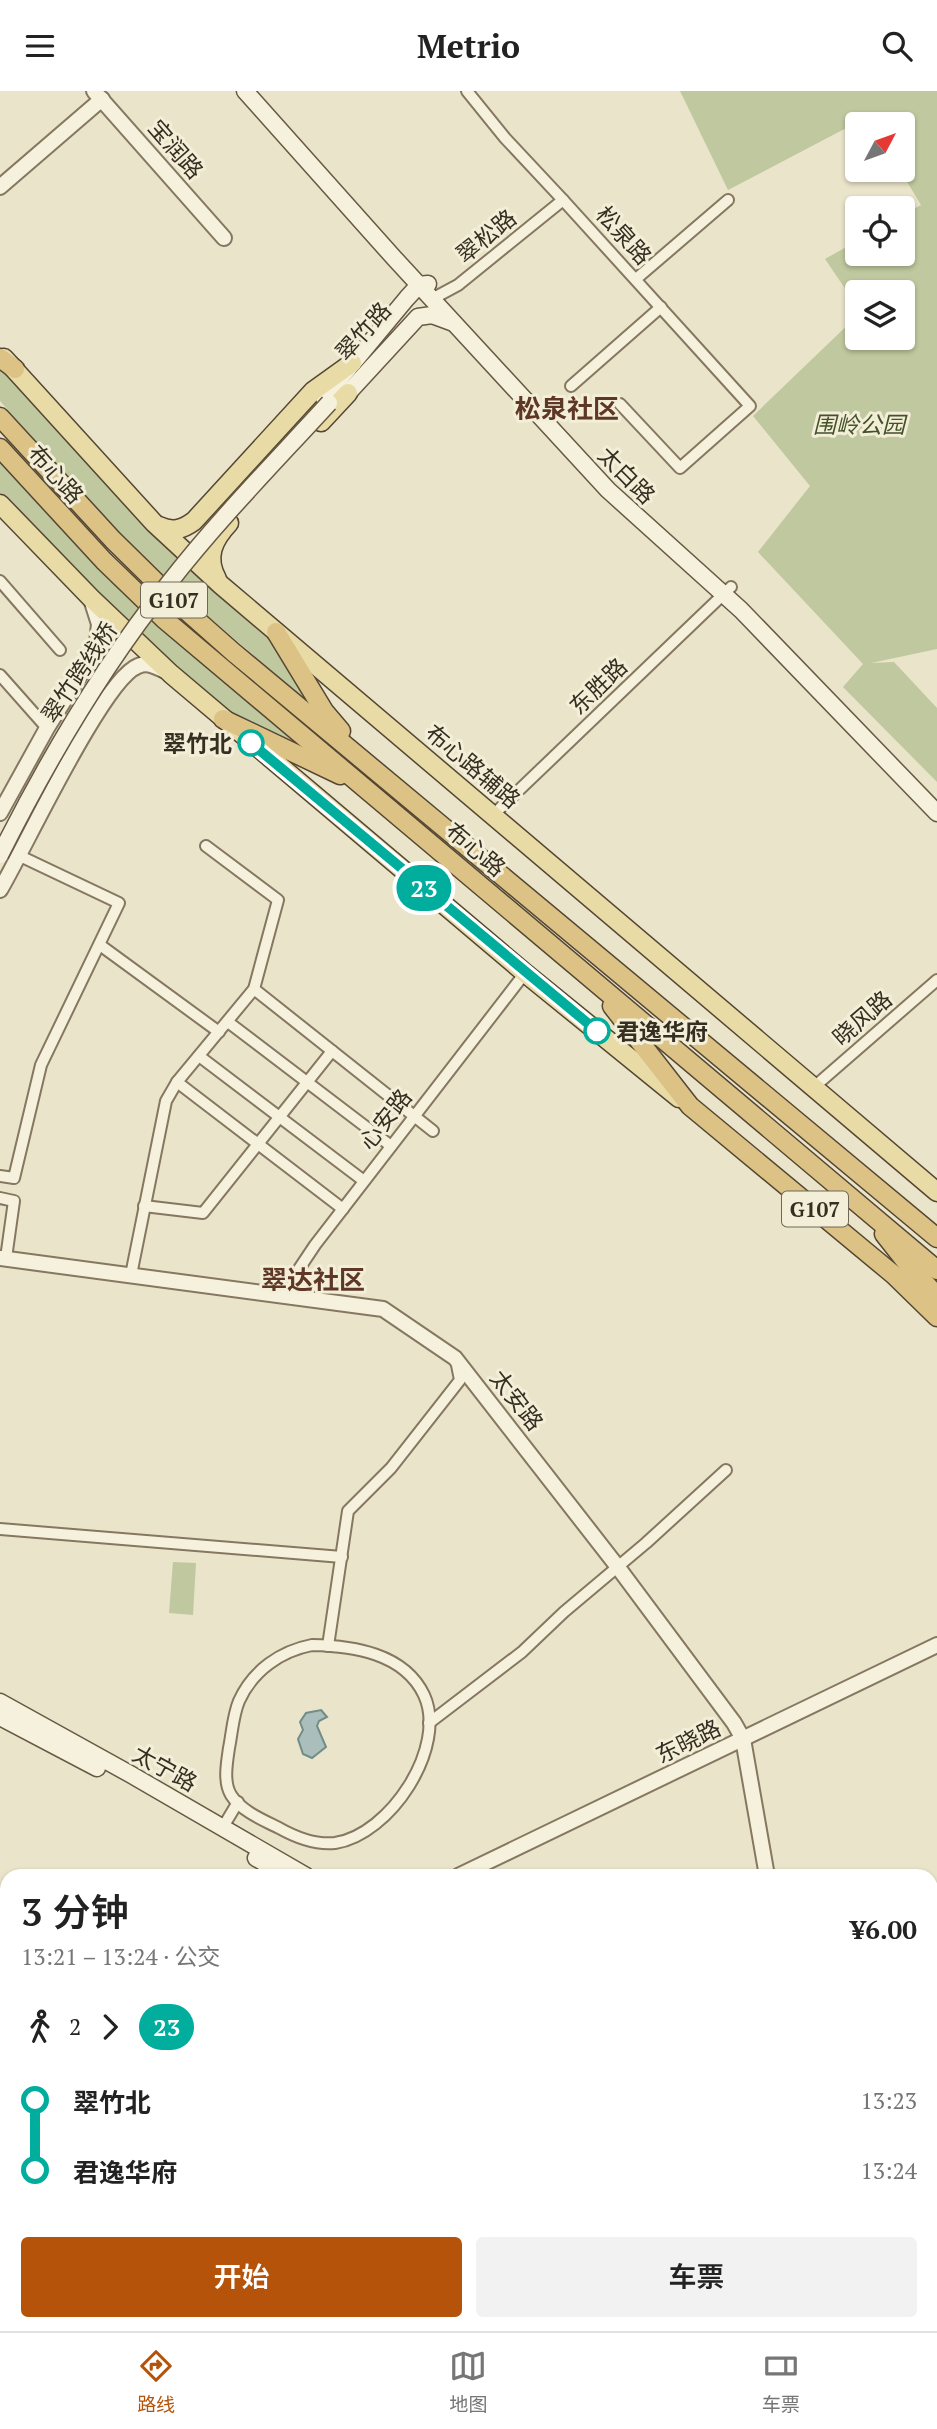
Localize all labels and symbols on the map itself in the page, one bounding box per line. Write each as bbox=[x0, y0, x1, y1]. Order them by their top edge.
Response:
north arrow bbox=[845, 112, 915, 182]
street label: 宝润路 bbox=[142, 113, 210, 185]
street label: 松泉路 bbox=[589, 199, 659, 271]
street label: 翠松路 bbox=[449, 202, 523, 270]
street label: 翠竹路 bbox=[328, 295, 398, 367]
district label: 松泉社区 bbox=[515, 391, 619, 425]
park label: 围岭公园 bbox=[813, 409, 908, 440]
street label: 布心路 bbox=[21, 438, 91, 510]
street label: 太白路 bbox=[592, 440, 662, 510]
road number: G107 bbox=[141, 582, 207, 617]
street label: 翠竹跨线桥 bbox=[34, 616, 124, 728]
street label: 东胜路 bbox=[562, 651, 634, 721]
street label: 布心路辅路 bbox=[419, 717, 527, 815]
place label: 翠竹北 bbox=[163, 728, 232, 759]
marker: 翠竹北 bbox=[238, 730, 264, 756]
street label: 布心路 bbox=[440, 815, 512, 883]
line badge: 23 bbox=[392, 865, 456, 911]
street label: 晓风路 bbox=[826, 984, 898, 1052]
place label: 君逸华府 bbox=[616, 1016, 708, 1047]
marker: 君逸华府 bbox=[584, 1018, 610, 1044]
street label: 心安路 bbox=[352, 1082, 418, 1156]
road number: G107 bbox=[782, 1191, 848, 1227]
district label: 翠达社区 bbox=[261, 1262, 365, 1296]
street label: 太安路 bbox=[484, 1363, 550, 1437]
street label: 东晓路 bbox=[650, 1712, 726, 1770]
street label: 太宁路 bbox=[127, 1738, 203, 1798]

